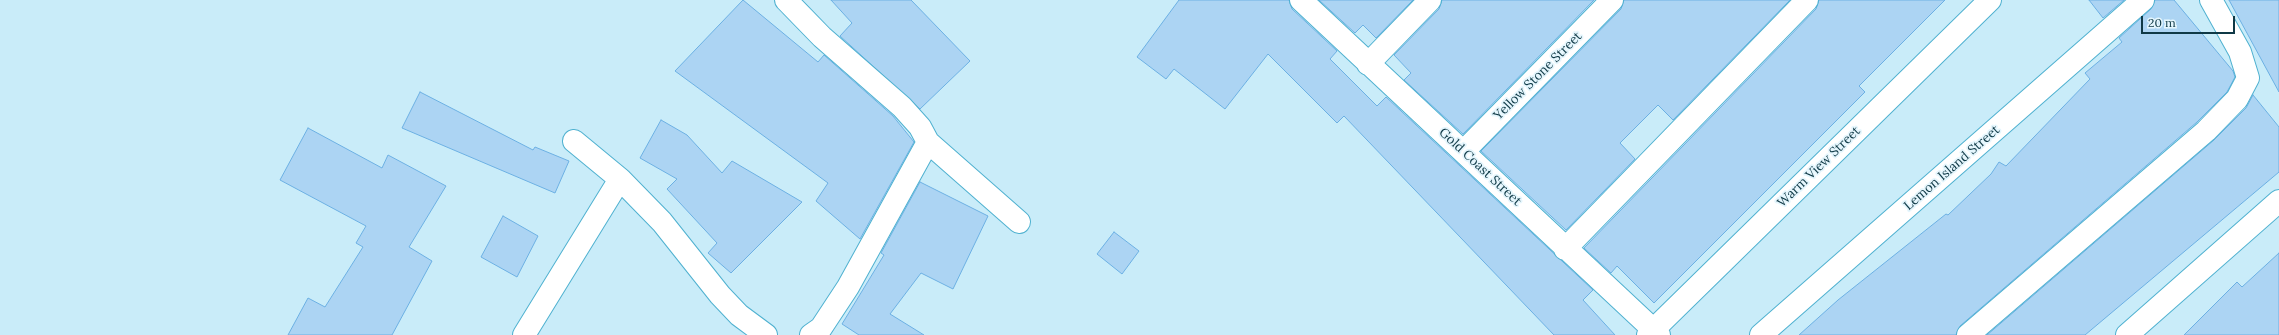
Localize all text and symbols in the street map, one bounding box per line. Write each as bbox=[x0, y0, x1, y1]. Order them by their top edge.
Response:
scale bar bbox=[2143, 8, 2237, 34]
text: 20 m bbox=[2148, 15, 2176, 30]
street label: Yellow Stone Street bbox=[1491, 29, 1585, 123]
street label: Lemon Island Street bbox=[1901, 122, 2003, 214]
street label: Warm View Street bbox=[1774, 123, 1864, 211]
street label: Gold Coast Street bbox=[1436, 125, 1524, 209]

